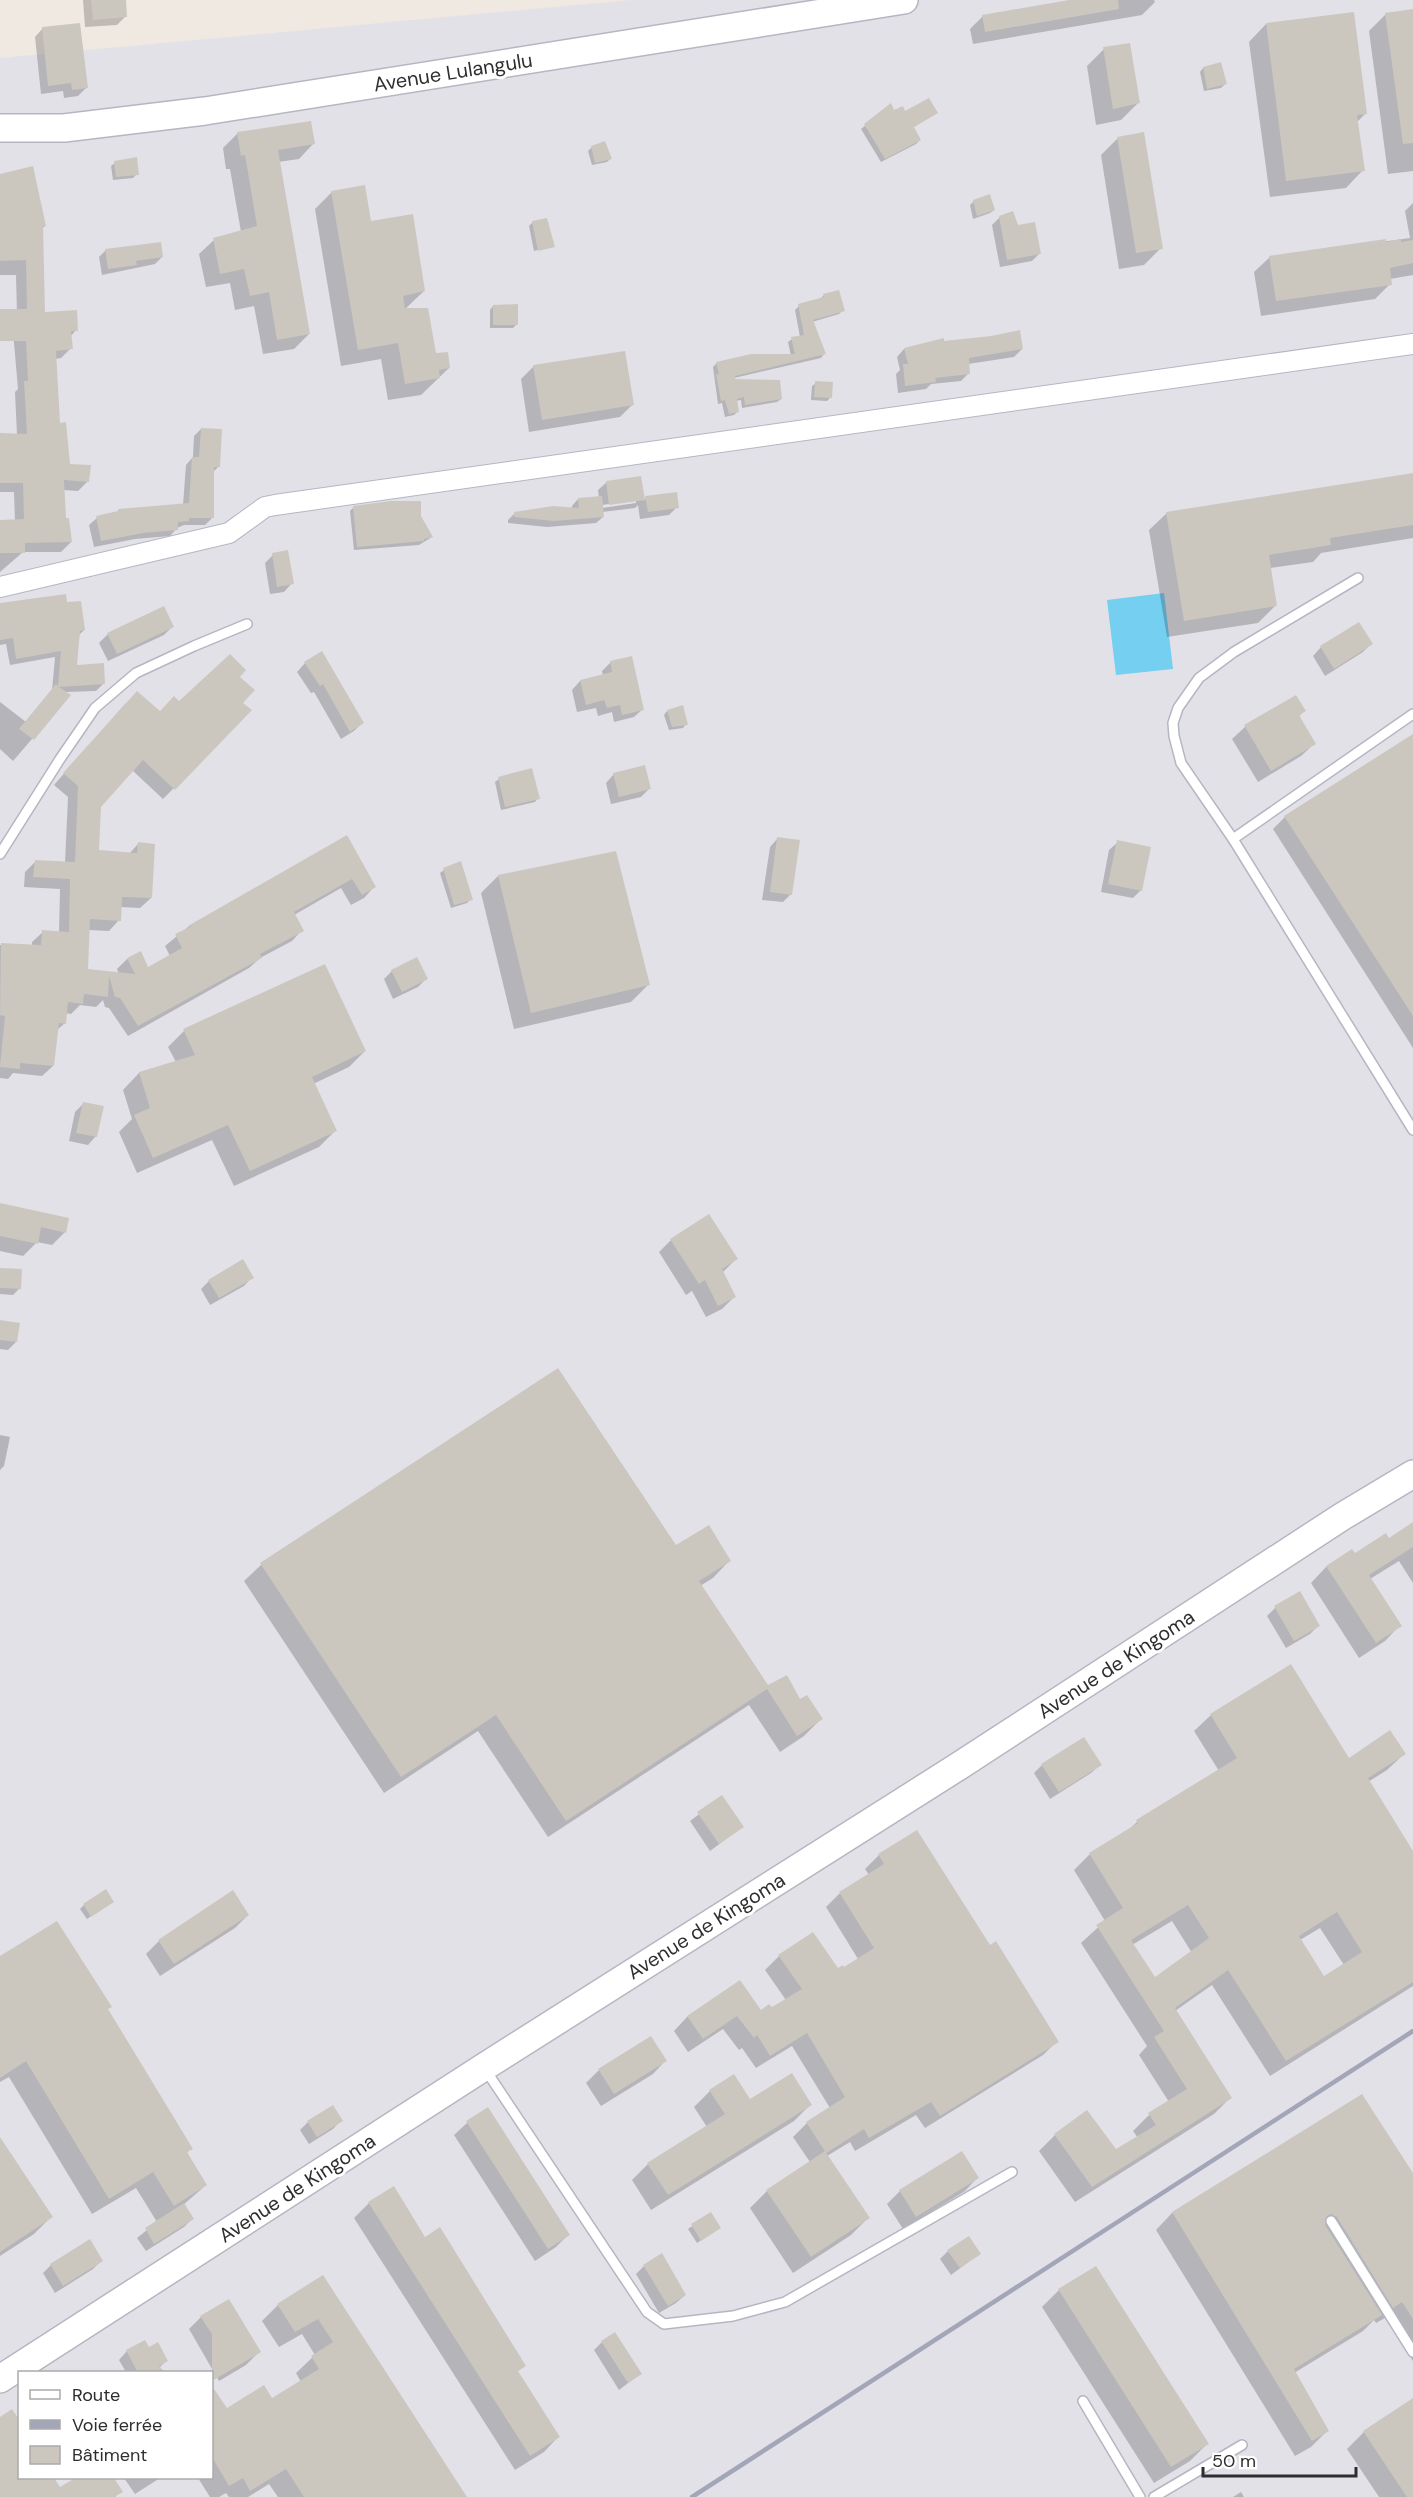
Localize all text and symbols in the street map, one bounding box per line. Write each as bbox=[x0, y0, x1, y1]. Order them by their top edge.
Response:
street label: Avenue Lulangulu bbox=[372, 47, 534, 97]
street label: Avenue de Kingoma bbox=[1033, 1604, 1199, 1724]
street label: Avenue de Kingoma bbox=[622, 1867, 790, 1985]
street label: Avenue de Kingoma bbox=[214, 2128, 380, 2248]
legend bbox=[18, 2371, 213, 2479]
text: Route bbox=[72, 2383, 120, 2407]
text: Voie ferrée bbox=[72, 2413, 162, 2437]
scale bar bbox=[1203, 2440, 1356, 2478]
text: Bâtiment bbox=[72, 2443, 147, 2467]
text: 50 m bbox=[1212, 2449, 1256, 2473]

